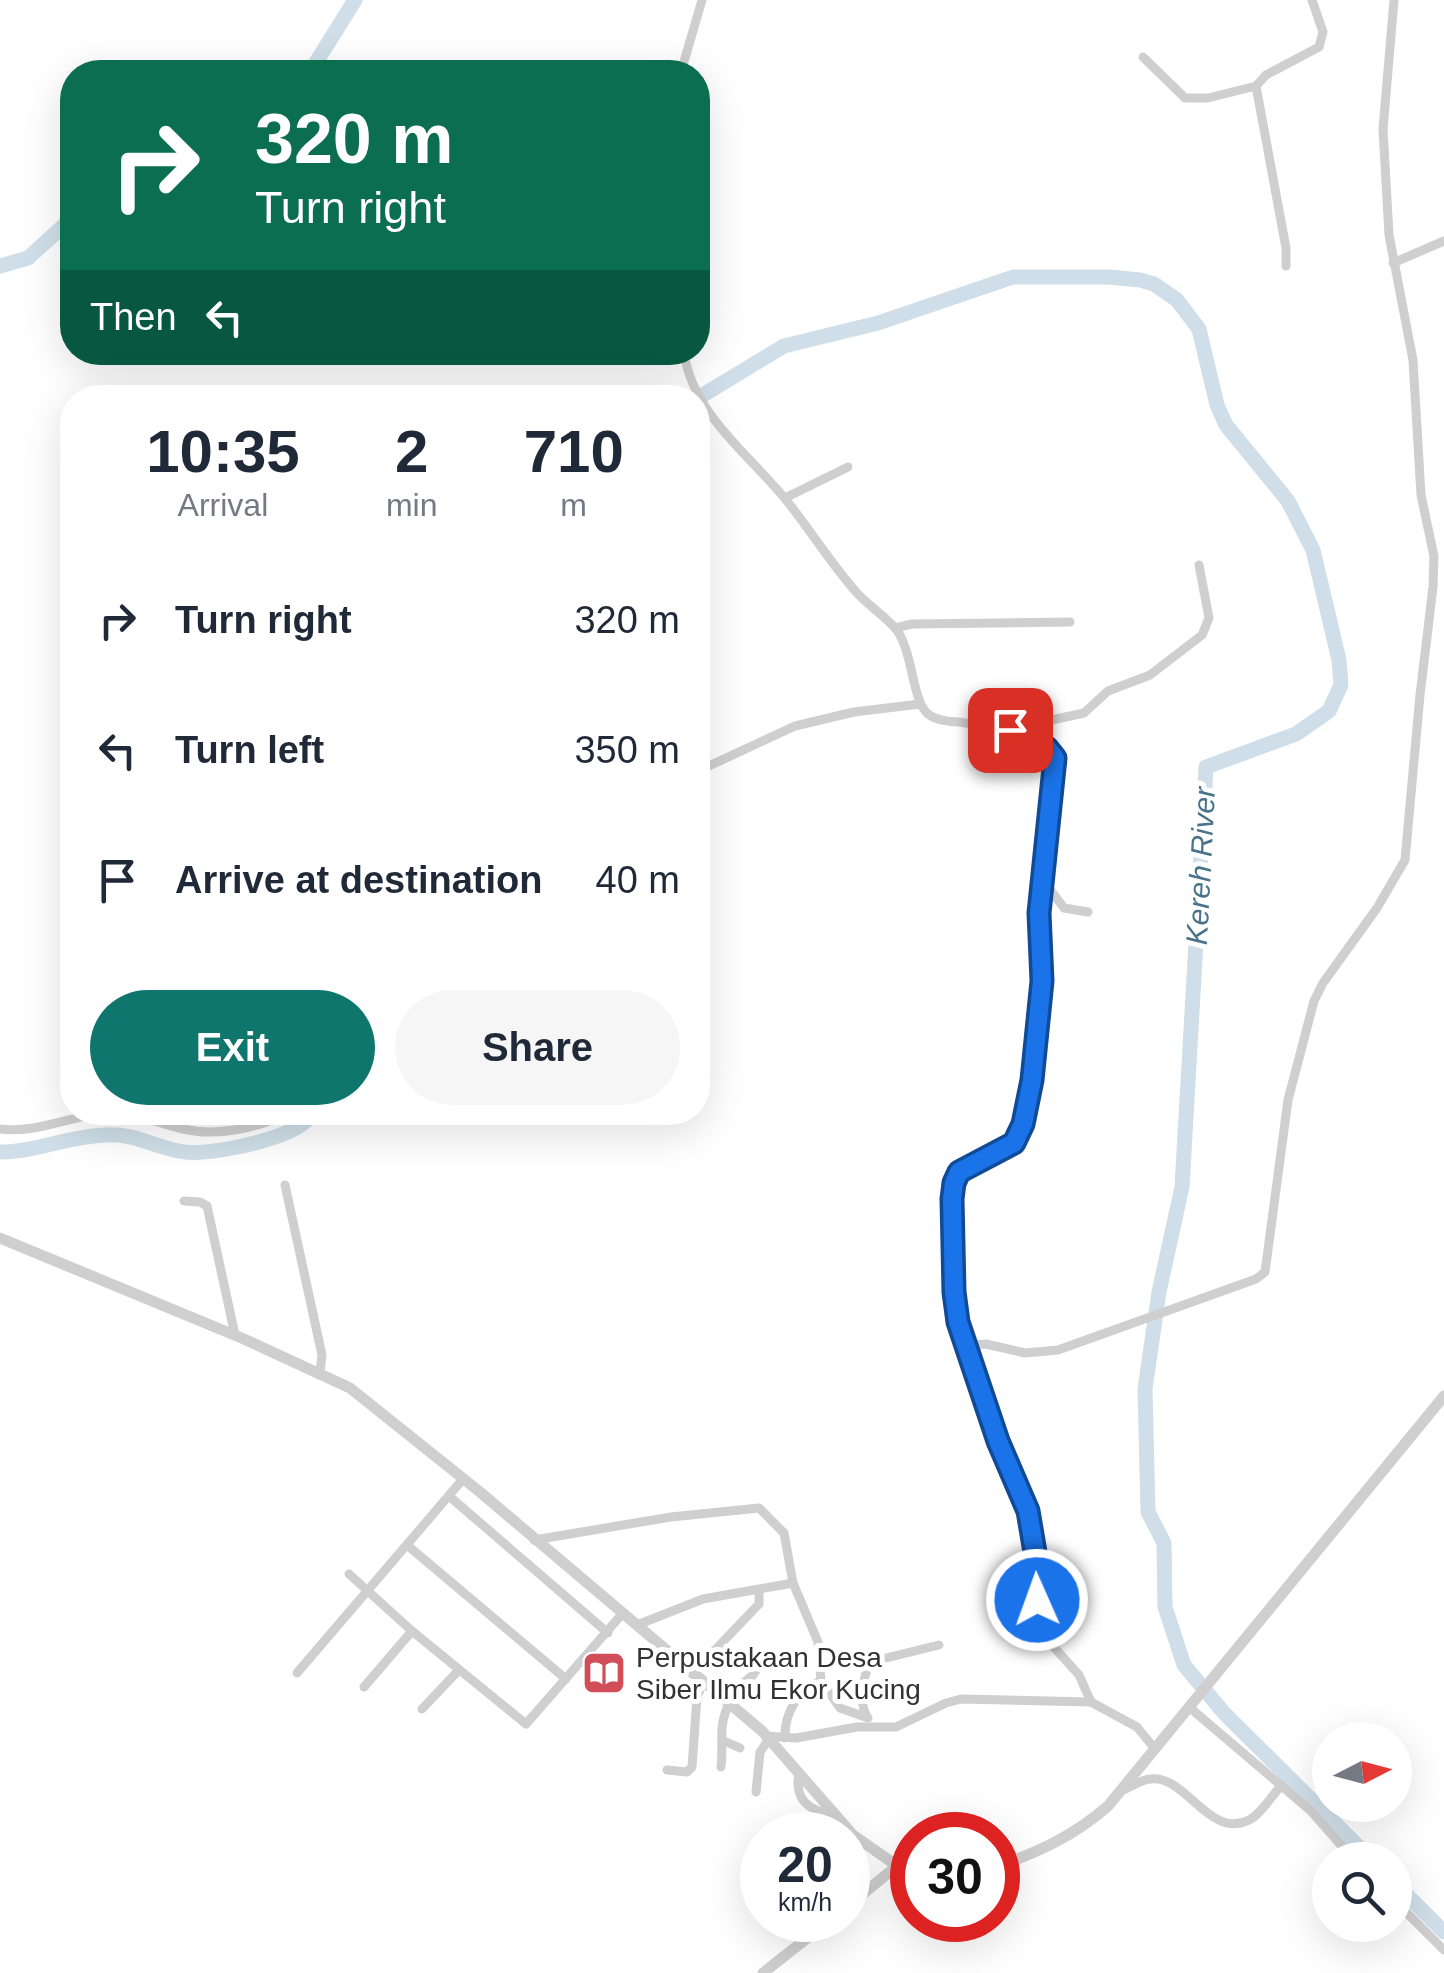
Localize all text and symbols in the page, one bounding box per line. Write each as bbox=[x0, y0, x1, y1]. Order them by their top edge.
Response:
icon: right bbox=[90, 100, 220, 230]
text: 320 m bbox=[255, 100, 453, 178]
text: Turn right bbox=[255, 182, 446, 233]
icon: left bbox=[197, 290, 252, 345]
text: Then bbox=[90, 296, 177, 338]
text: 10:35 bbox=[146, 418, 300, 485]
text: 2 bbox=[395, 418, 428, 485]
text: 710 bbox=[524, 418, 624, 485]
text: Arrival bbox=[178, 487, 268, 523]
text: min bbox=[386, 487, 437, 523]
text: m bbox=[560, 487, 587, 523]
icon: right bbox=[90, 593, 145, 648]
text: Turn right bbox=[175, 599, 352, 641]
text: 320 m bbox=[574, 599, 680, 641]
pin bbox=[968, 688, 1053, 773]
icon: arrive bbox=[983, 703, 1038, 758]
icon: left bbox=[90, 723, 145, 778]
text: Turn left bbox=[175, 729, 324, 771]
text: 350 m bbox=[574, 729, 680, 771]
water label: Kereh River bbox=[1180, 785, 1221, 946]
icon: arrive bbox=[90, 853, 145, 908]
text: Arrive at destination bbox=[175, 859, 542, 901]
text: 40 m bbox=[596, 859, 680, 901]
button: Exit bbox=[90, 990, 375, 1105]
button: Share bbox=[395, 990, 680, 1105]
position arrow bbox=[985, 1548, 1089, 1652]
place label: Perpustakaan Desa Siber Ilmu Ekor Kucing bbox=[636, 1642, 921, 1705]
library icon: Perpustakaan Desa Siber Ilmu Ekor Kucing bbox=[581, 1650, 627, 1696]
north arrow bbox=[1312, 1722, 1412, 1822]
map controls bbox=[1312, 1722, 1412, 1942]
speed limit sign: 30 bbox=[890, 1812, 1020, 1942]
text: 20 bbox=[777, 1837, 833, 1893]
button: search bbox=[1312, 1842, 1412, 1942]
text: km/h bbox=[778, 1888, 832, 1916]

